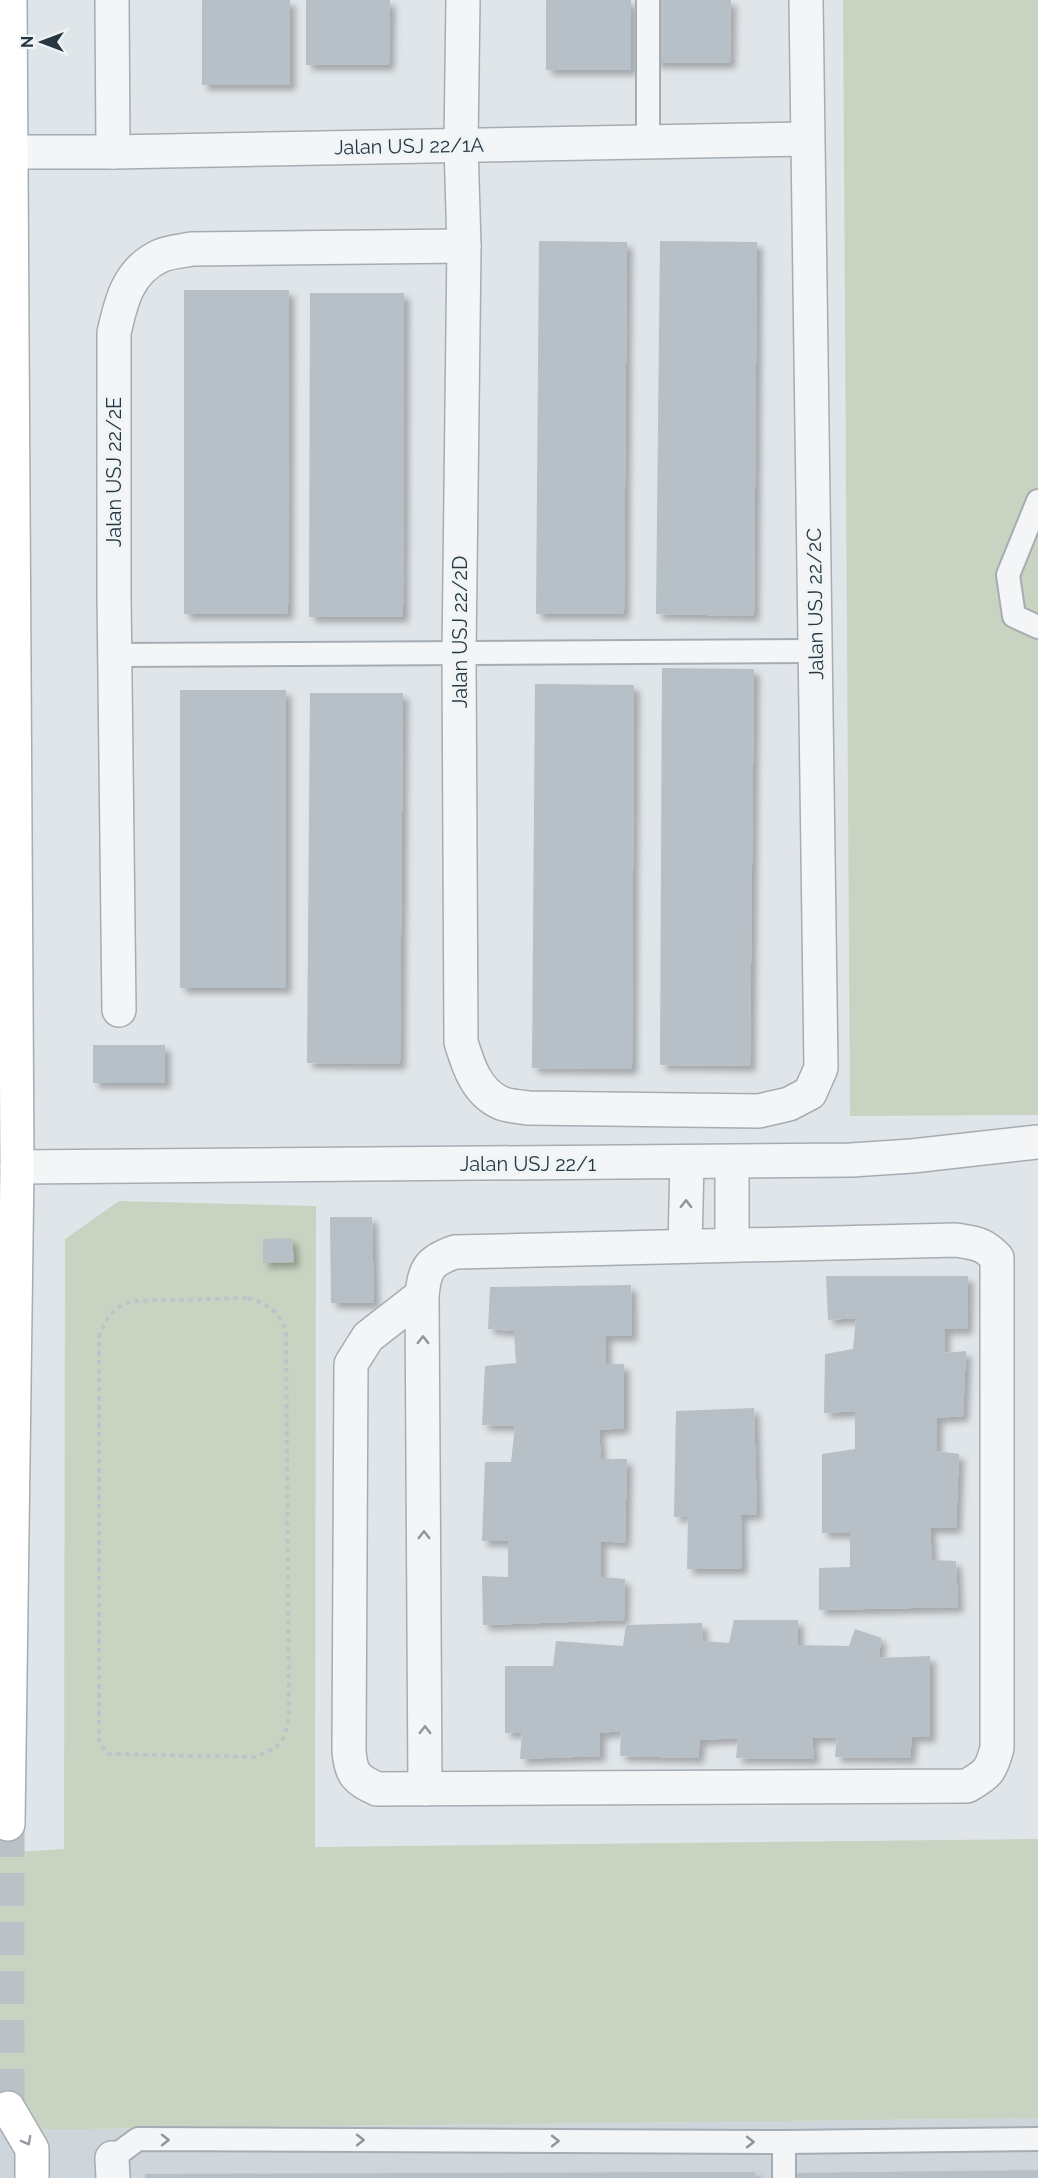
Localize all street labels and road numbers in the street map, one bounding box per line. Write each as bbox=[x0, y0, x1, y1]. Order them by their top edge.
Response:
street label: Jalan USJ 22/1A bbox=[334, 133, 485, 159]
street label: Jalan USJ 22/2E bbox=[102, 397, 126, 547]
street label: Jalan USJ 22/2C bbox=[802, 528, 828, 680]
street label: Jalan USJ 22/2D bbox=[448, 556, 472, 708]
street label: Jalan USJ 22/1 bbox=[460, 1152, 597, 1176]

